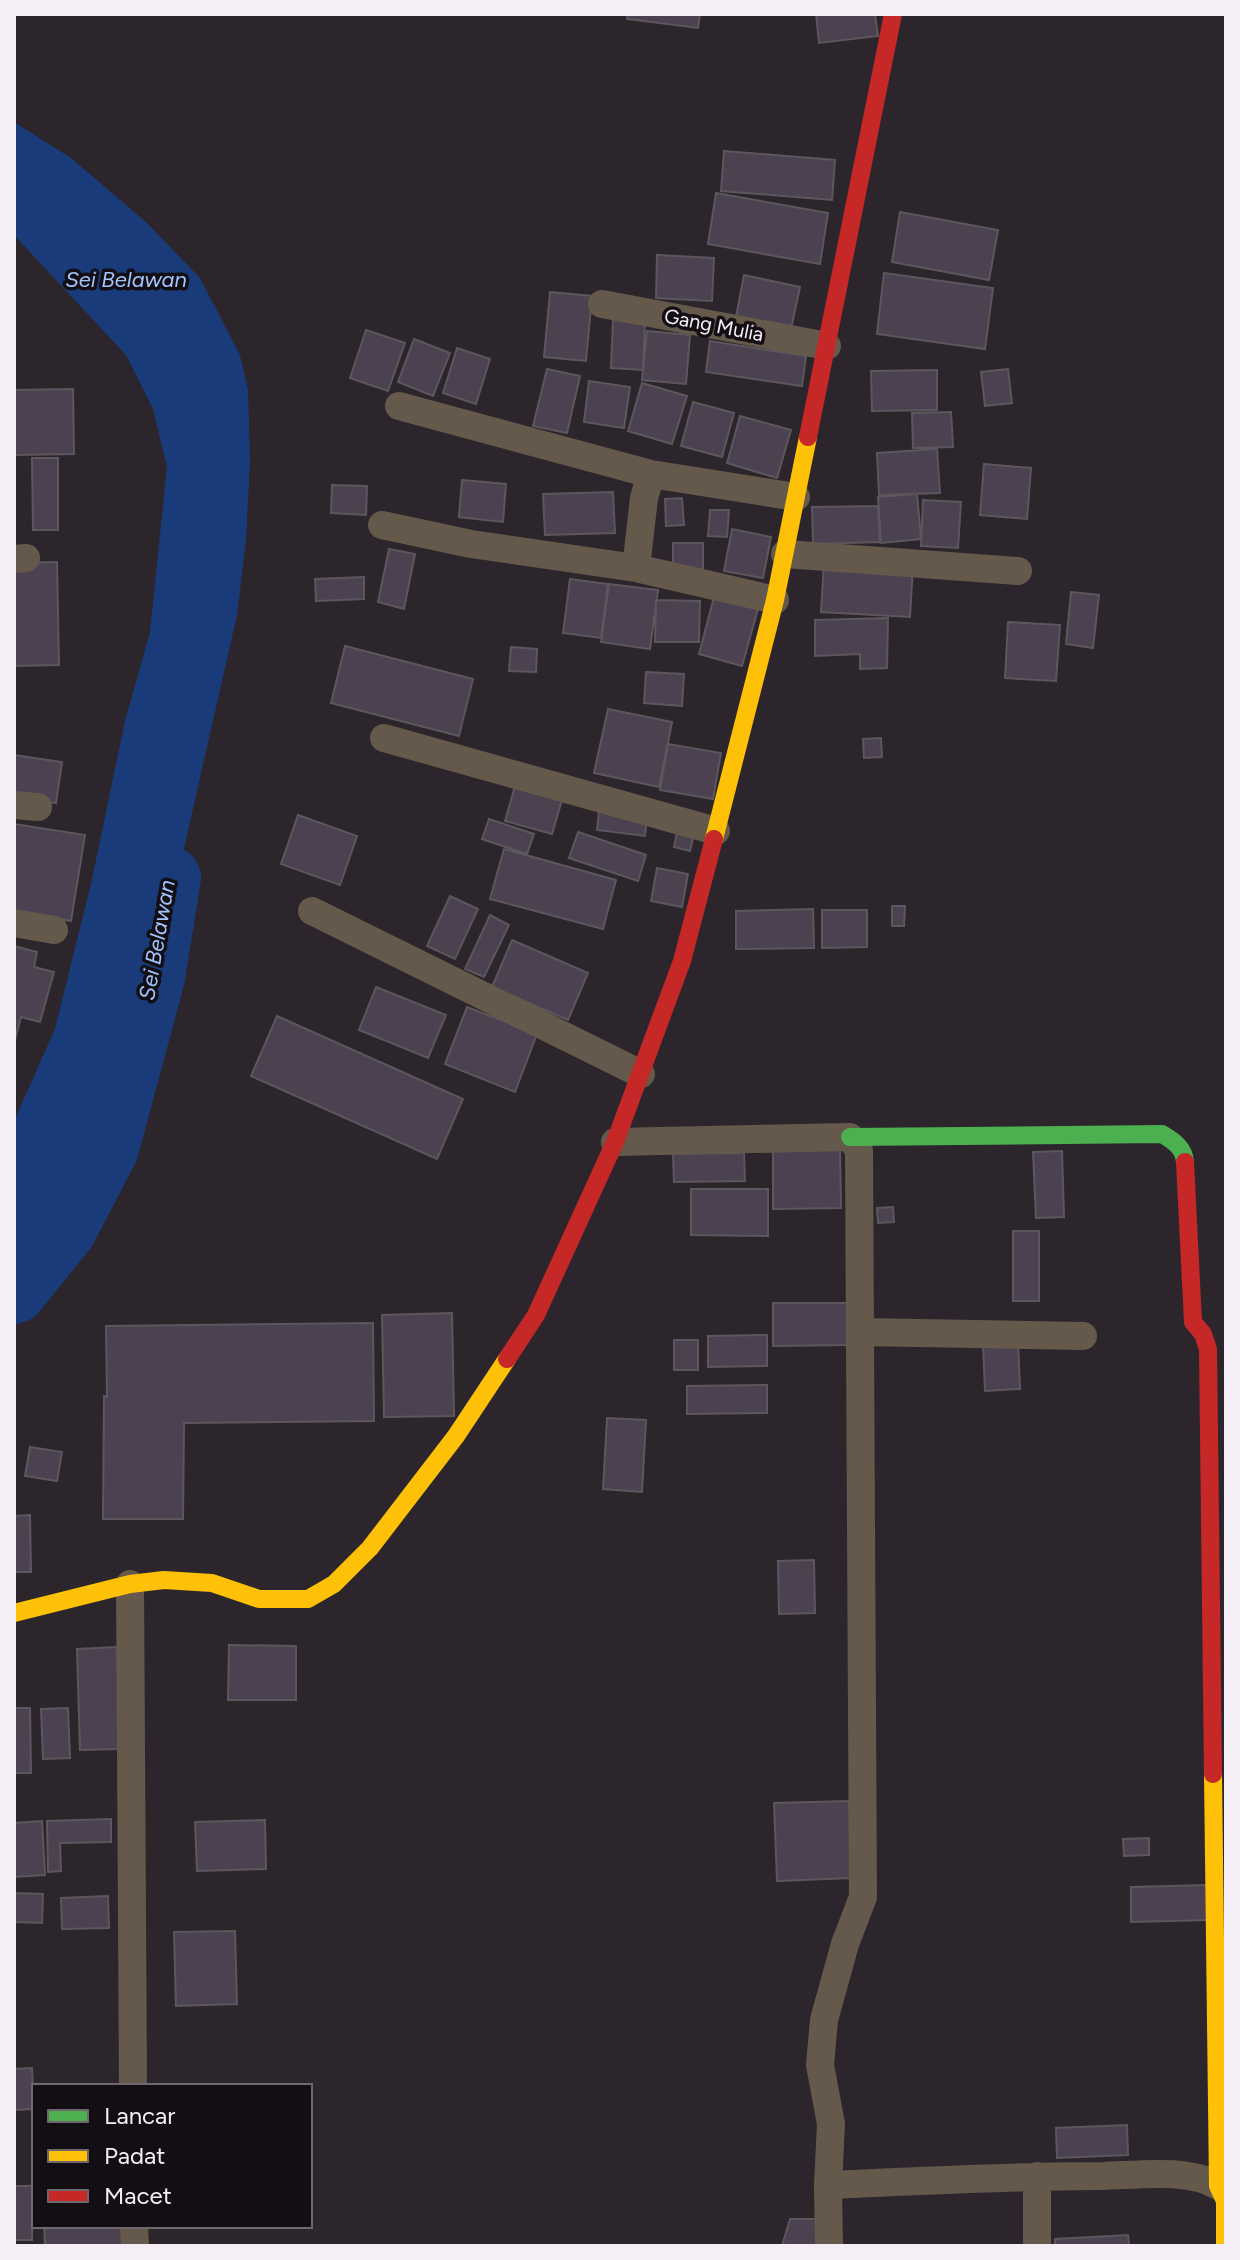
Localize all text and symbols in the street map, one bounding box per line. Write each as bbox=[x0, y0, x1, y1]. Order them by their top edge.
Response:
water label: Sei Belawan bbox=[65, 266, 187, 293]
street label: Gang Mulia bbox=[662, 304, 766, 346]
water label: Sei Belawan bbox=[133, 878, 181, 1002]
legend bbox=[32, 2084, 312, 2228]
text: Lancar bbox=[104, 2101, 175, 2130]
text: Padat bbox=[104, 2141, 165, 2170]
text: Macet bbox=[104, 2181, 172, 2210]

